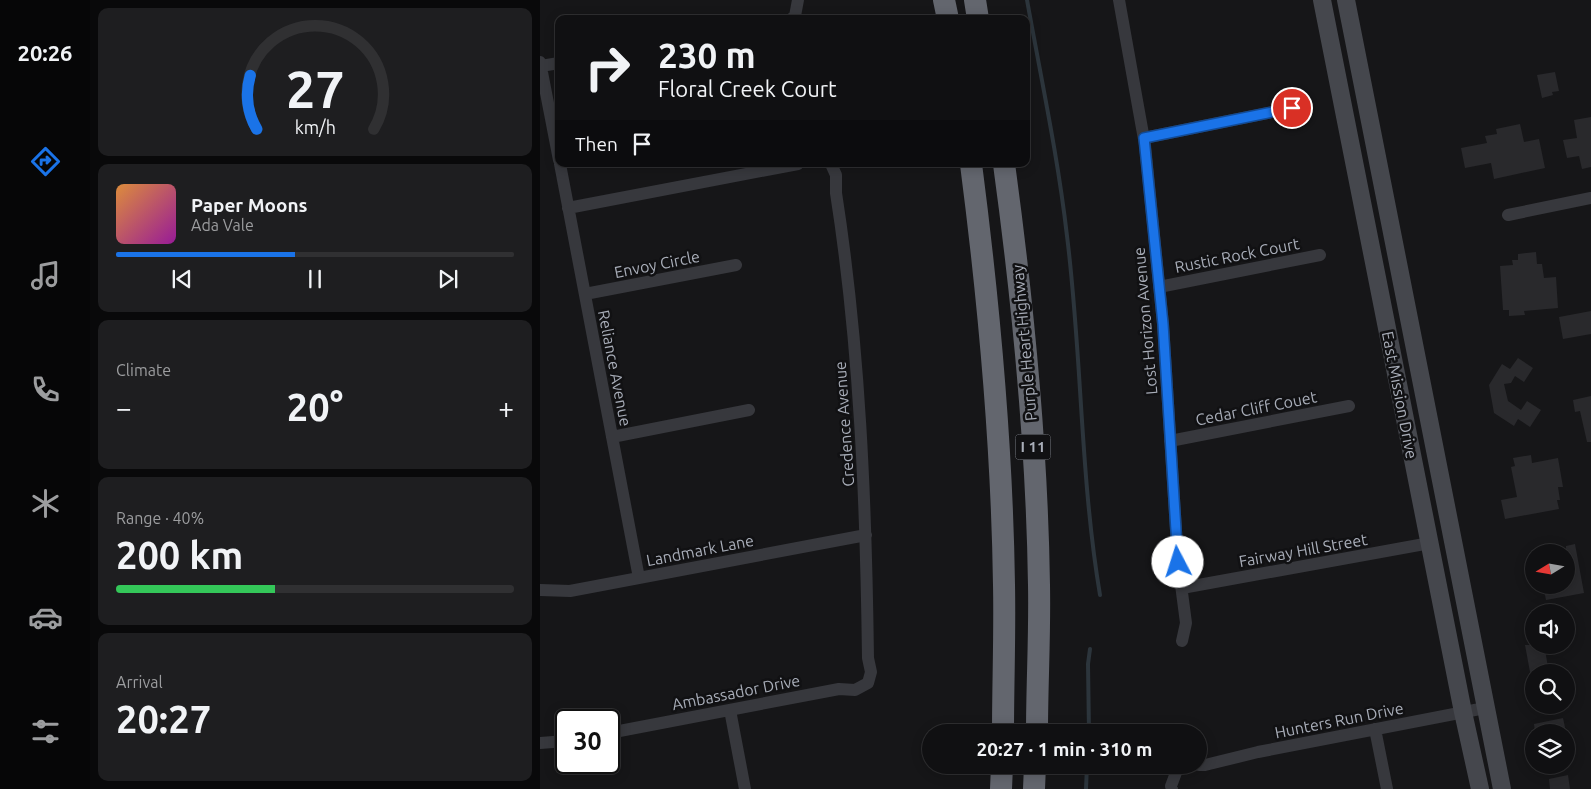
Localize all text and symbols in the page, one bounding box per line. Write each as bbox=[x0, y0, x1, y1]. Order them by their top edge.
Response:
icon: right bbox=[575, 35, 640, 100]
text: 230 m bbox=[658, 35, 756, 75]
text: 20:26 bbox=[17, 40, 73, 65]
text: 27 bbox=[286, 60, 344, 118]
text: Floral Creek Court bbox=[658, 76, 837, 101]
pin bbox=[1271, 87, 1313, 129]
icon: arrive bbox=[1278, 94, 1306, 122]
text: km/h bbox=[294, 117, 336, 137]
icon: arrive bbox=[628, 130, 656, 158]
text: Then bbox=[575, 133, 618, 155]
icon: directions bbox=[28, 144, 63, 179]
text: Paper Moons bbox=[191, 194, 308, 216]
text: Ada Vale bbox=[191, 216, 254, 234]
street label: Rustic Rock Court bbox=[1173, 234, 1301, 276]
street label: Lost Horizon Avenue bbox=[1130, 246, 1160, 396]
street label: Envoy Circle bbox=[613, 247, 701, 281]
icon: music bbox=[28, 258, 63, 293]
street label: Purple Heart Highway bbox=[1008, 264, 1040, 422]
icon: previous bbox=[168, 265, 196, 293]
icon: pause bbox=[301, 265, 329, 293]
icon: next bbox=[434, 265, 462, 293]
street label: Reliance Avenue bbox=[595, 308, 635, 428]
street label: East Mission Drive bbox=[1379, 330, 1421, 460]
text: Climate bbox=[116, 361, 171, 379]
street label: Credence Avenue bbox=[831, 361, 857, 487]
icon: phone bbox=[28, 372, 63, 407]
text: 20° bbox=[287, 386, 343, 428]
street label: Cedar Cliff Couet bbox=[1194, 387, 1319, 429]
text: − bbox=[116, 392, 132, 423]
text: + bbox=[498, 392, 514, 423]
road number: I 11 bbox=[1016, 434, 1050, 460]
icon: climate bbox=[28, 486, 63, 521]
text: Range · 40% bbox=[116, 509, 204, 527]
street label: Fairway Hill Street bbox=[1237, 530, 1369, 570]
street label: Landmark Lane bbox=[645, 531, 755, 569]
text: 200 km bbox=[116, 534, 243, 576]
position arrow bbox=[1151, 535, 1203, 587]
north arrow bbox=[1525, 544, 1575, 594]
map controls bbox=[1525, 544, 1575, 774]
icon: car bbox=[28, 600, 63, 635]
button: sound bbox=[1525, 604, 1575, 654]
button: search bbox=[1525, 664, 1575, 714]
street label: Ambassador Drive bbox=[670, 671, 802, 713]
text: Arrival bbox=[116, 673, 163, 691]
text: 20:27 bbox=[116, 698, 211, 740]
street label: Hunters Run Drive bbox=[1273, 699, 1405, 741]
speed limit sign: 30 bbox=[555, 709, 620, 774]
icon: filters bbox=[28, 714, 63, 749]
button: layers bbox=[1525, 724, 1575, 774]
text: 20:27 · 1 min · 310 m bbox=[977, 738, 1152, 760]

